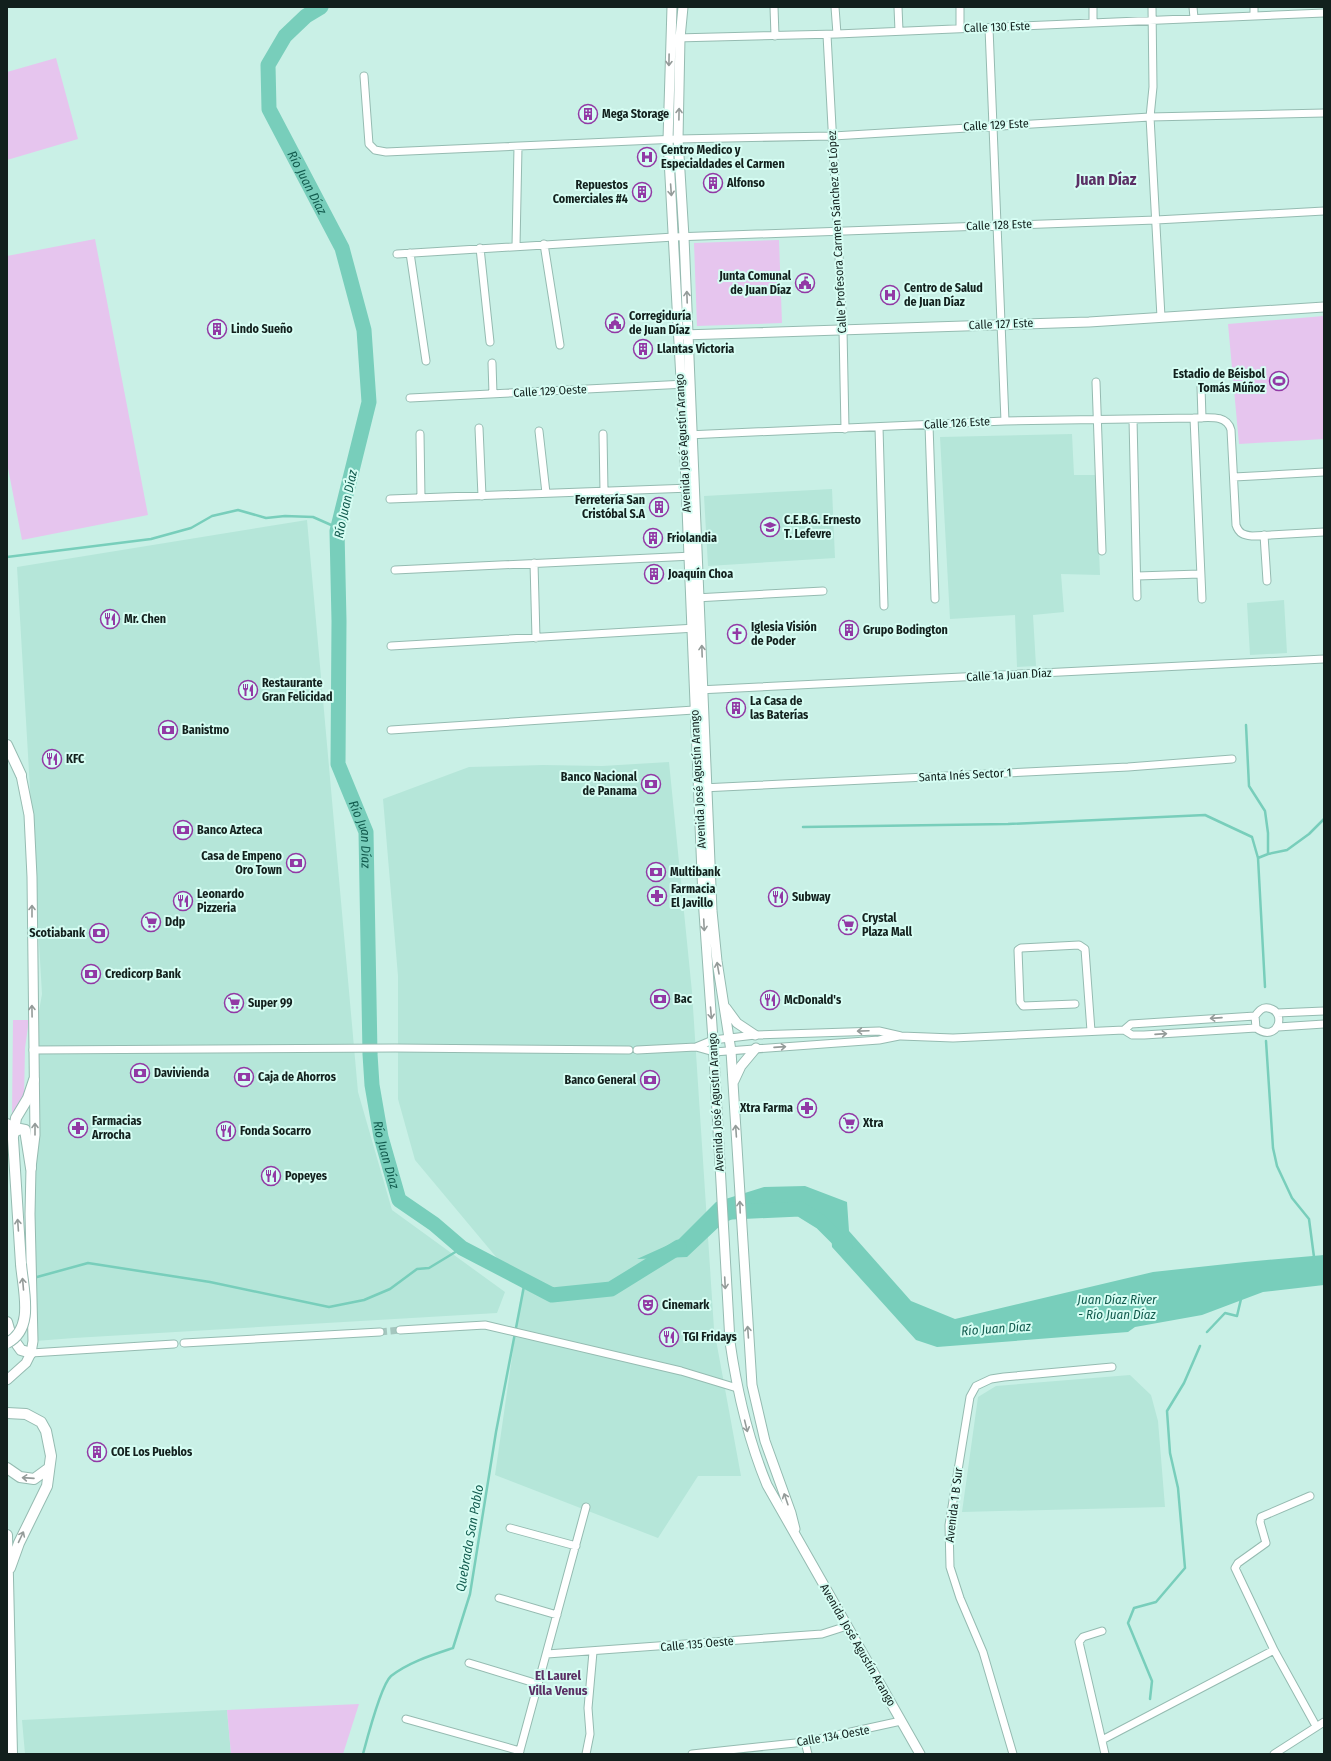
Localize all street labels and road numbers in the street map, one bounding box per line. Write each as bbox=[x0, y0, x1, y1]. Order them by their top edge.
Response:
street label: Calle 130 Este bbox=[964, 19, 1030, 35]
street label: Calle 129 Este bbox=[963, 116, 1029, 134]
street label: Calle Profesora Carmen Sánchez de López bbox=[825, 130, 849, 334]
street label: Calle 128 Este bbox=[966, 217, 1032, 233]
street label: Calle 127 Este bbox=[968, 316, 1034, 332]
street label: Avenida José Agustín Arango bbox=[672, 373, 694, 513]
street label: Calle 129 Oeste bbox=[513, 382, 587, 400]
street label: Calle 126 Este bbox=[924, 414, 990, 432]
street label: Calle 1a Juan Díaz bbox=[966, 666, 1052, 684]
street label: Avenida José Agustín Arango bbox=[687, 709, 709, 849]
street label: Santa Inés Sector 1 bbox=[918, 766, 1012, 784]
street label: Avenida José Agustín Arango bbox=[705, 1032, 727, 1172]
street label: Avenida 1 B Sur bbox=[942, 1466, 966, 1543]
street label: Avenida José Agustín Arango bbox=[817, 1581, 899, 1709]
street label: Calle 135 Oeste bbox=[660, 1634, 734, 1654]
street label: Calle 134 Oeste bbox=[796, 1723, 871, 1749]

